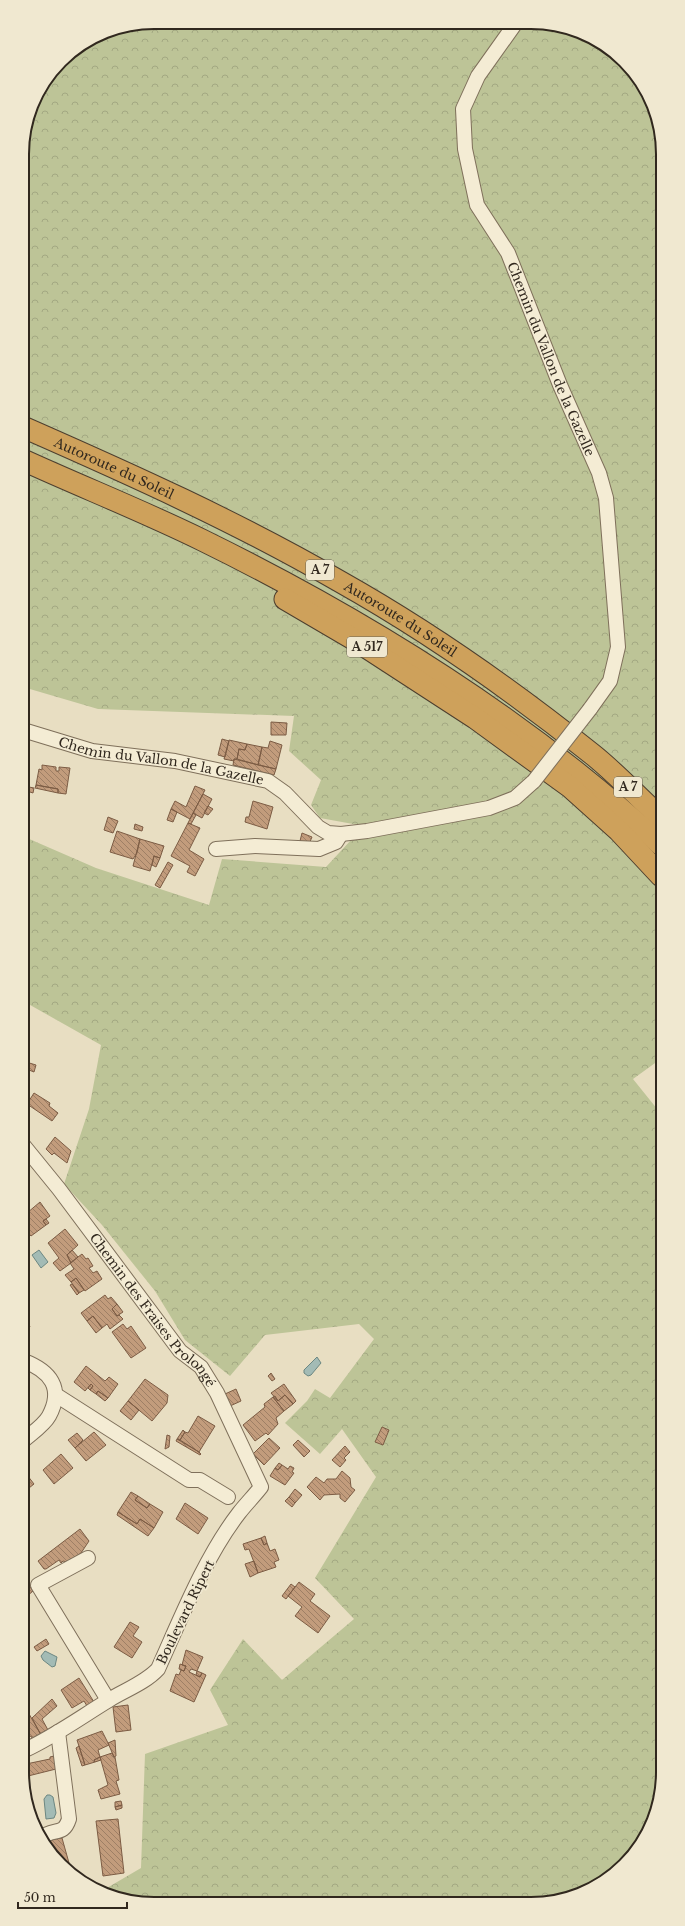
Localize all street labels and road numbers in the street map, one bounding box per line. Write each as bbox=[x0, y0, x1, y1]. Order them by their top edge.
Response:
street label: Chemin du Vallon de la Gazelle bbox=[503, 260, 598, 459]
street label: Autoroute du Soleil bbox=[50, 433, 177, 503]
road number: A 7 bbox=[306, 560, 334, 580]
street label: Autoroute du Soleil bbox=[340, 577, 460, 661]
road number: A 517 bbox=[347, 637, 387, 657]
street label: Chemin du Vallon de la Gazelle bbox=[56, 733, 265, 789]
road number: A 7 bbox=[614, 777, 642, 797]
street label: Chemin des Fraises Prolongé bbox=[86, 1230, 219, 1390]
street label: Boulevard Ripert bbox=[153, 1557, 218, 1667]

